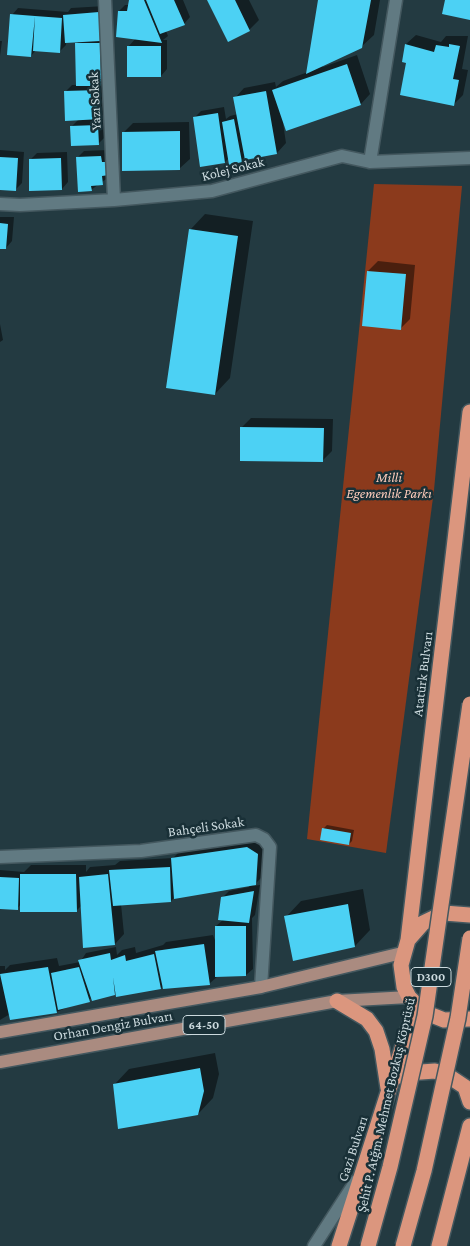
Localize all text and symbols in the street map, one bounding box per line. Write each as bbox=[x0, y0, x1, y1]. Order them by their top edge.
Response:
street label: Yazı Sokak bbox=[85, 71, 105, 131]
street label: Kolej Sokak bbox=[200, 153, 266, 185]
park label: Milli Egemenlik Parkı bbox=[346, 470, 432, 502]
street label: Atatürk Bulvarı bbox=[409, 631, 437, 717]
street label: Bahçeli Sokak bbox=[167, 813, 245, 841]
road number: D300 bbox=[411, 968, 451, 986]
street label: Şehit P. Atğm. Mehmet Bozkuş Köprüsü bbox=[353, 996, 419, 1214]
street label: Orhan Dengiz Bulvarı bbox=[52, 1007, 174, 1045]
road number: 64-50 bbox=[183, 1016, 225, 1034]
street label: Gazi Bulvarı bbox=[335, 1114, 371, 1184]

